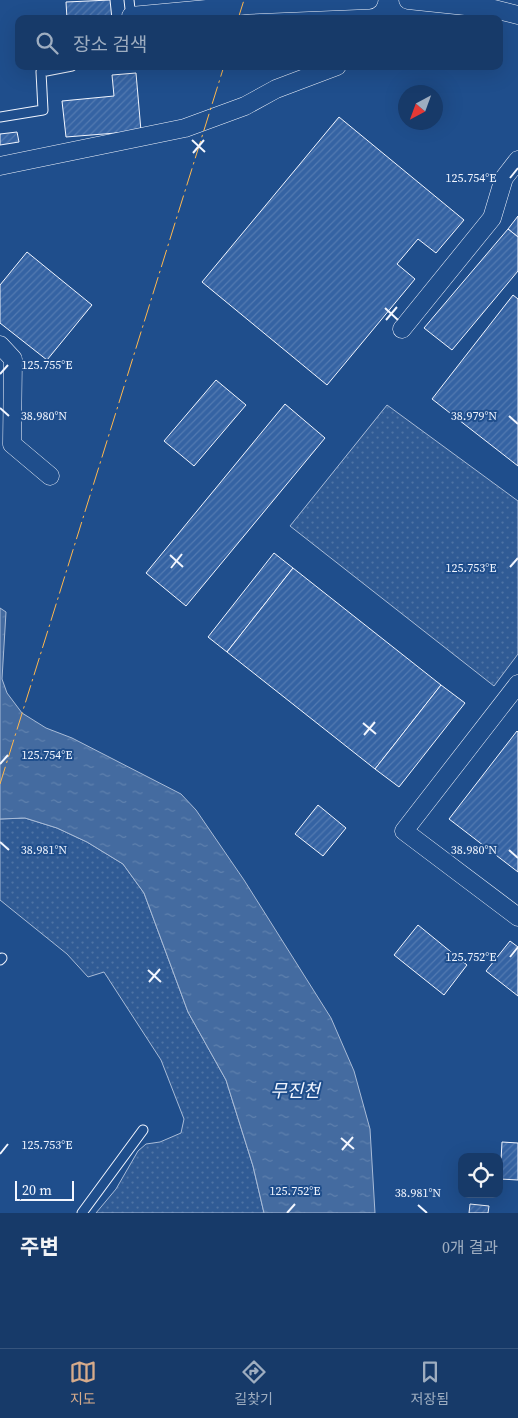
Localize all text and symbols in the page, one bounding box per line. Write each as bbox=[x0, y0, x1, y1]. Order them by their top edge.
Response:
search box bbox=[15, 15, 503, 70]
icon: search bbox=[33, 29, 61, 57]
text: 장소 검색 bbox=[73, 31, 147, 57]
north arrow bbox=[398, 85, 443, 130]
text: 125.754°E bbox=[446, 170, 496, 186]
text: 125.755°E bbox=[22, 357, 72, 373]
text: 38.980°N bbox=[21, 408, 67, 424]
text: 38.979°N bbox=[451, 408, 497, 424]
text: 125.753°E bbox=[446, 560, 496, 576]
text: 125.754°E bbox=[22, 747, 72, 763]
text: 38.981°N bbox=[21, 842, 67, 858]
text: 38.980°N bbox=[451, 842, 497, 858]
text: 125.752°E bbox=[446, 949, 496, 965]
water label: 무진천 bbox=[270, 1078, 322, 1103]
text: 125.753°E bbox=[22, 1137, 72, 1153]
map controls bbox=[458, 1153, 503, 1198]
button: locate bbox=[458, 1153, 503, 1198]
scale bar bbox=[15, 1178, 74, 1201]
text: 20 m bbox=[22, 1180, 52, 1200]
text: 125.752°E bbox=[270, 1183, 320, 1199]
text: 38.981°N bbox=[395, 1185, 441, 1201]
text: 주변 bbox=[20, 1232, 59, 1261]
text: 0개 결과 bbox=[442, 1236, 498, 1258]
tab: 지도 bbox=[69, 1358, 97, 1409]
tab: 길찾기 bbox=[234, 1358, 273, 1409]
tab: 저장됨 bbox=[411, 1358, 449, 1409]

